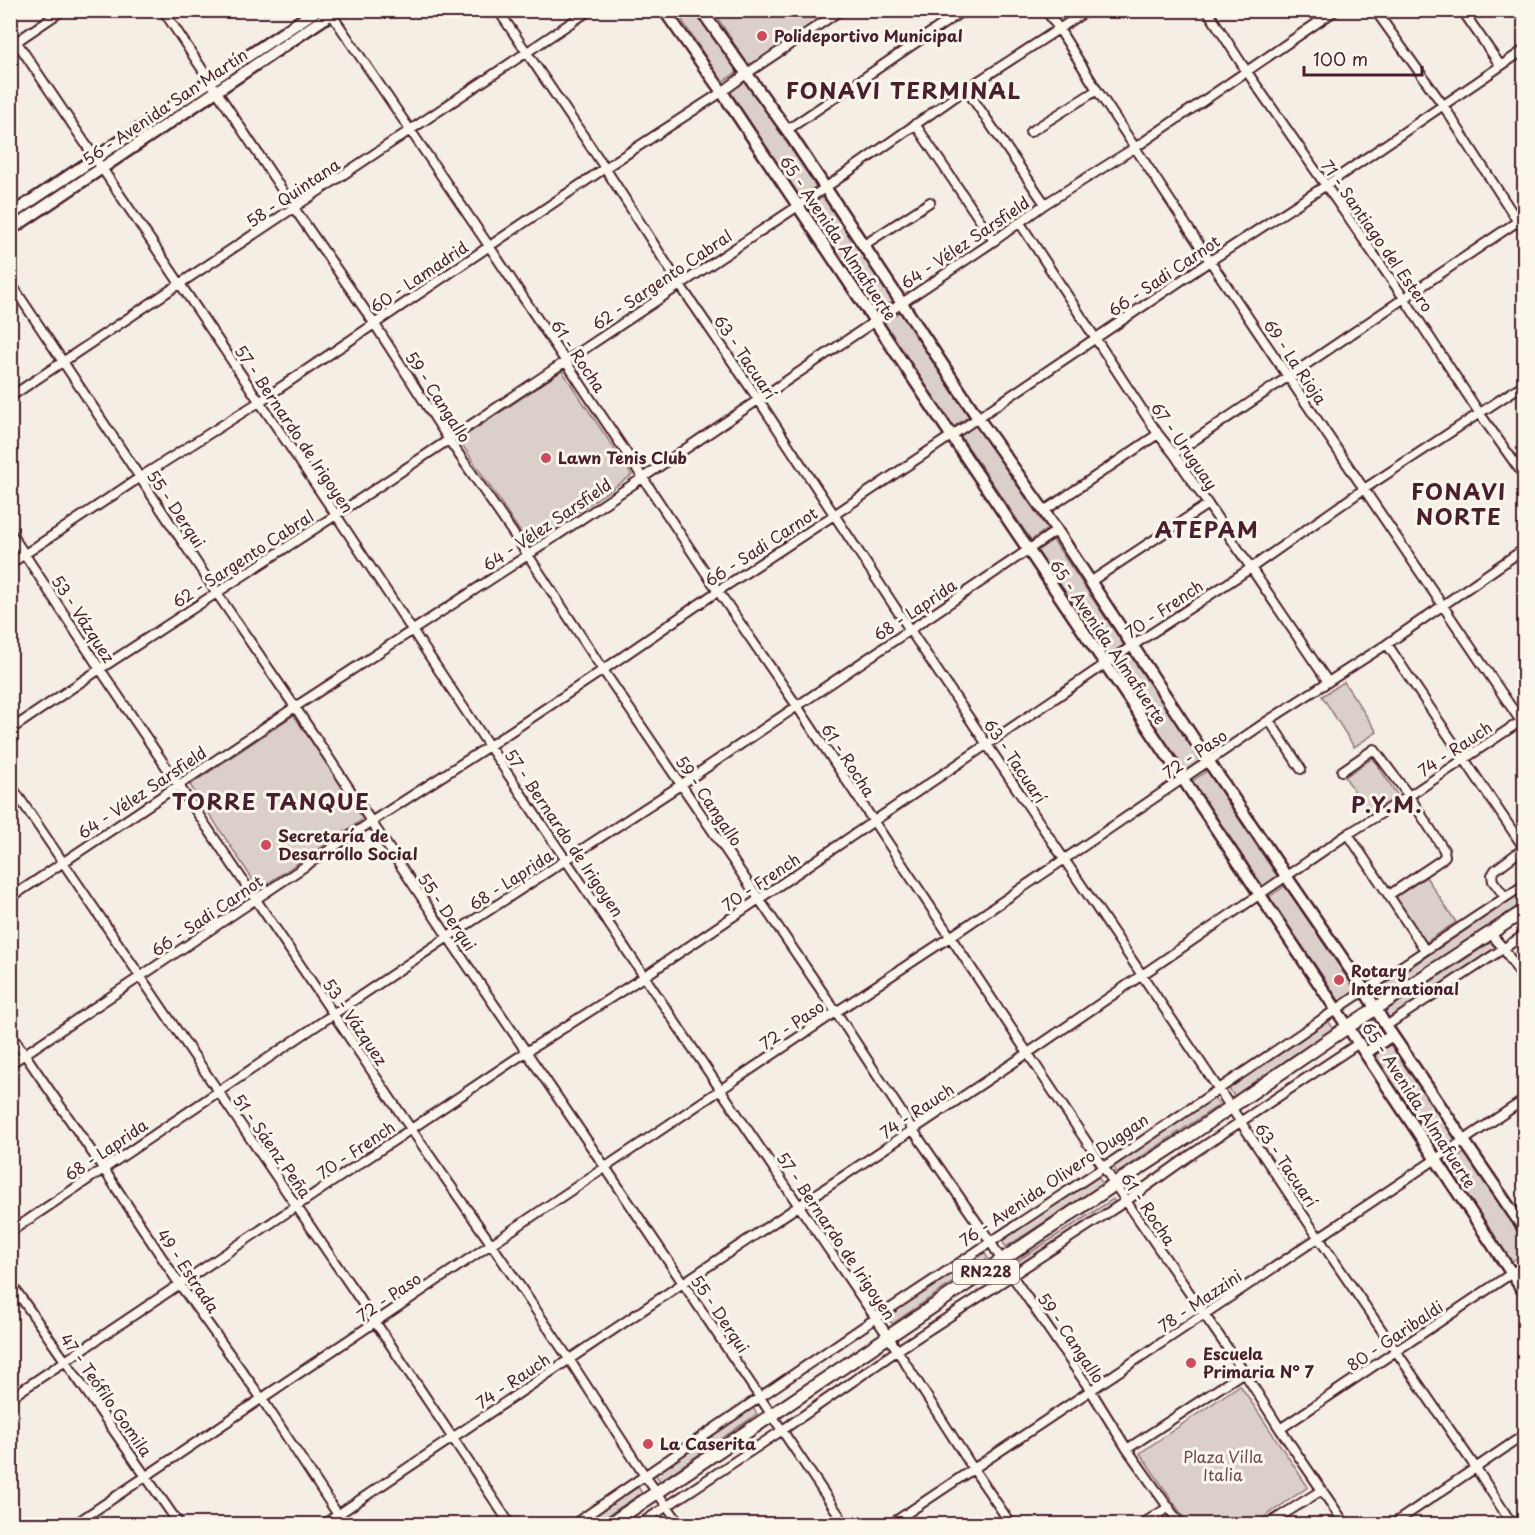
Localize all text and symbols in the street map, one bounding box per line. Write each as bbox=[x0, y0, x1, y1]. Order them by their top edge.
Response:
place label: Polideportivo Municipal bbox=[774, 23, 963, 47]
marker: Polideportivo Municipal bbox=[755, 29, 769, 43]
scale bar bbox=[1304, 39, 1422, 77]
street label: 56 - Avenida San Martín bbox=[77, 42, 252, 170]
text: 100 m bbox=[1313, 45, 1368, 72]
district label: FONAVI TERMINAL bbox=[786, 73, 1022, 106]
street label: 65 - Avenida Almafuerte bbox=[775, 150, 903, 325]
street label: 58 - Quintana bbox=[241, 152, 344, 232]
street label: 71 - Santiago del Estero bbox=[1316, 154, 1440, 317]
street label: 64 - Vélez Sarsfield bbox=[895, 190, 1034, 294]
street label: 62 - Sargento Cabral bbox=[587, 223, 736, 335]
street label: 66 - Sadi Carnot bbox=[1103, 228, 1225, 322]
street label: 60 - Lamadrid bbox=[365, 234, 472, 318]
street label: 63 - Tacuarí bbox=[709, 309, 783, 404]
street label: 61 - Rocha bbox=[546, 314, 612, 397]
street label: 69 - La Rioja bbox=[1258, 314, 1333, 409]
street label: 57 - Bernardo de Irigoyen bbox=[229, 340, 360, 517]
street label: 59 - Cangallo bbox=[400, 346, 477, 447]
street label: 67 - Uruguay bbox=[1146, 397, 1224, 494]
place label: Lawn Tenis Club bbox=[558, 445, 687, 469]
marker: Lawn Tenis Club bbox=[539, 451, 553, 465]
street label: 55 - Derqui bbox=[142, 465, 212, 552]
street label: 64 - Vélez Sarsfield bbox=[477, 472, 616, 576]
district label: FONAVI NORTE bbox=[1411, 474, 1507, 532]
street label: 66 - Sadi Carnot bbox=[699, 500, 822, 592]
street label: 62 - Sargento Cabral bbox=[167, 503, 318, 613]
district label: ATEPAM bbox=[1155, 512, 1259, 545]
street label: 65 - Avenida Almafuerte bbox=[1045, 554, 1173, 729]
street label: 53 - Vázquez bbox=[46, 570, 121, 667]
street label: 68 - Laprida bbox=[868, 572, 961, 646]
street label: 70 - French bbox=[1120, 573, 1207, 643]
street label: 63 - Tacuarí bbox=[979, 713, 1053, 808]
street label: 74 - Rauch bbox=[1413, 715, 1496, 782]
street label: 61 - Rocha bbox=[816, 718, 882, 801]
street label: 72 - Paso bbox=[1157, 723, 1232, 784]
street label: 64 - Vélez Sarsfield bbox=[72, 740, 211, 844]
street label: 57 - Bernardo de Irigoyen bbox=[499, 744, 630, 921]
street label: 59 - Cangallo bbox=[671, 750, 749, 850]
district label: TORRE TANQUE bbox=[172, 784, 370, 817]
district label: P.Y.M. bbox=[1351, 787, 1423, 820]
place label: Secretaría de Desarrollo Social bbox=[278, 823, 418, 865]
marker: Secretaría de Desarrollo Social bbox=[259, 838, 273, 852]
street label: 68 - Laprida bbox=[464, 843, 557, 915]
street label: 70 - French bbox=[717, 846, 804, 916]
street label: 66 - Sadi Carnot bbox=[146, 868, 268, 962]
street label: 55 - Derqui bbox=[413, 868, 483, 955]
place label: Rotary International bbox=[1351, 958, 1459, 1000]
street label: 53 - Vázquez bbox=[318, 973, 394, 1070]
marker: Rotary International bbox=[1332, 973, 1346, 987]
street label: 72 - Paso bbox=[754, 994, 829, 1055]
street label: 65 - Avenida Almafuerte bbox=[1357, 1016, 1483, 1192]
street label: 74 - Rauch bbox=[875, 1077, 958, 1144]
street label: 51 - Sáenz Peña bbox=[228, 1088, 318, 1203]
street label: 76 - Avenida Olivero Duggan bbox=[954, 1107, 1153, 1252]
street label: 68 - Laprida bbox=[59, 1112, 152, 1186]
street label: 70 - French bbox=[312, 1114, 399, 1184]
street label: 63 - Tacuarí bbox=[1250, 1117, 1324, 1212]
street label: 57 - Bernardo de Irigoyen bbox=[771, 1147, 902, 1324]
street label: 61 - Rocha bbox=[1116, 1167, 1182, 1250]
street label: 49 - Estrada bbox=[152, 1224, 226, 1317]
road number: RN228 bbox=[953, 1260, 1019, 1284]
street label: 78 - Mazzini bbox=[1153, 1263, 1246, 1337]
street label: 72 - Paso bbox=[351, 1266, 426, 1327]
street label: 55 - Derqui bbox=[686, 1270, 756, 1357]
street label: 59 - Cangallo bbox=[1033, 1287, 1111, 1387]
street label: 80 - Garibaldi bbox=[1342, 1294, 1447, 1376]
street label: 47 - Teófilo Gomila bbox=[55, 1328, 159, 1461]
place label: Escuela Primaria N° 7 bbox=[1203, 1341, 1315, 1383]
street label: 74 - Rauch bbox=[471, 1347, 554, 1414]
marker: Escuela Primaria N° 7 bbox=[1184, 1356, 1198, 1370]
place label: La Caserita bbox=[660, 1431, 756, 1455]
marker: La Caserita bbox=[641, 1437, 655, 1451]
park label: Plaza Villa Italia bbox=[1183, 1444, 1263, 1486]

